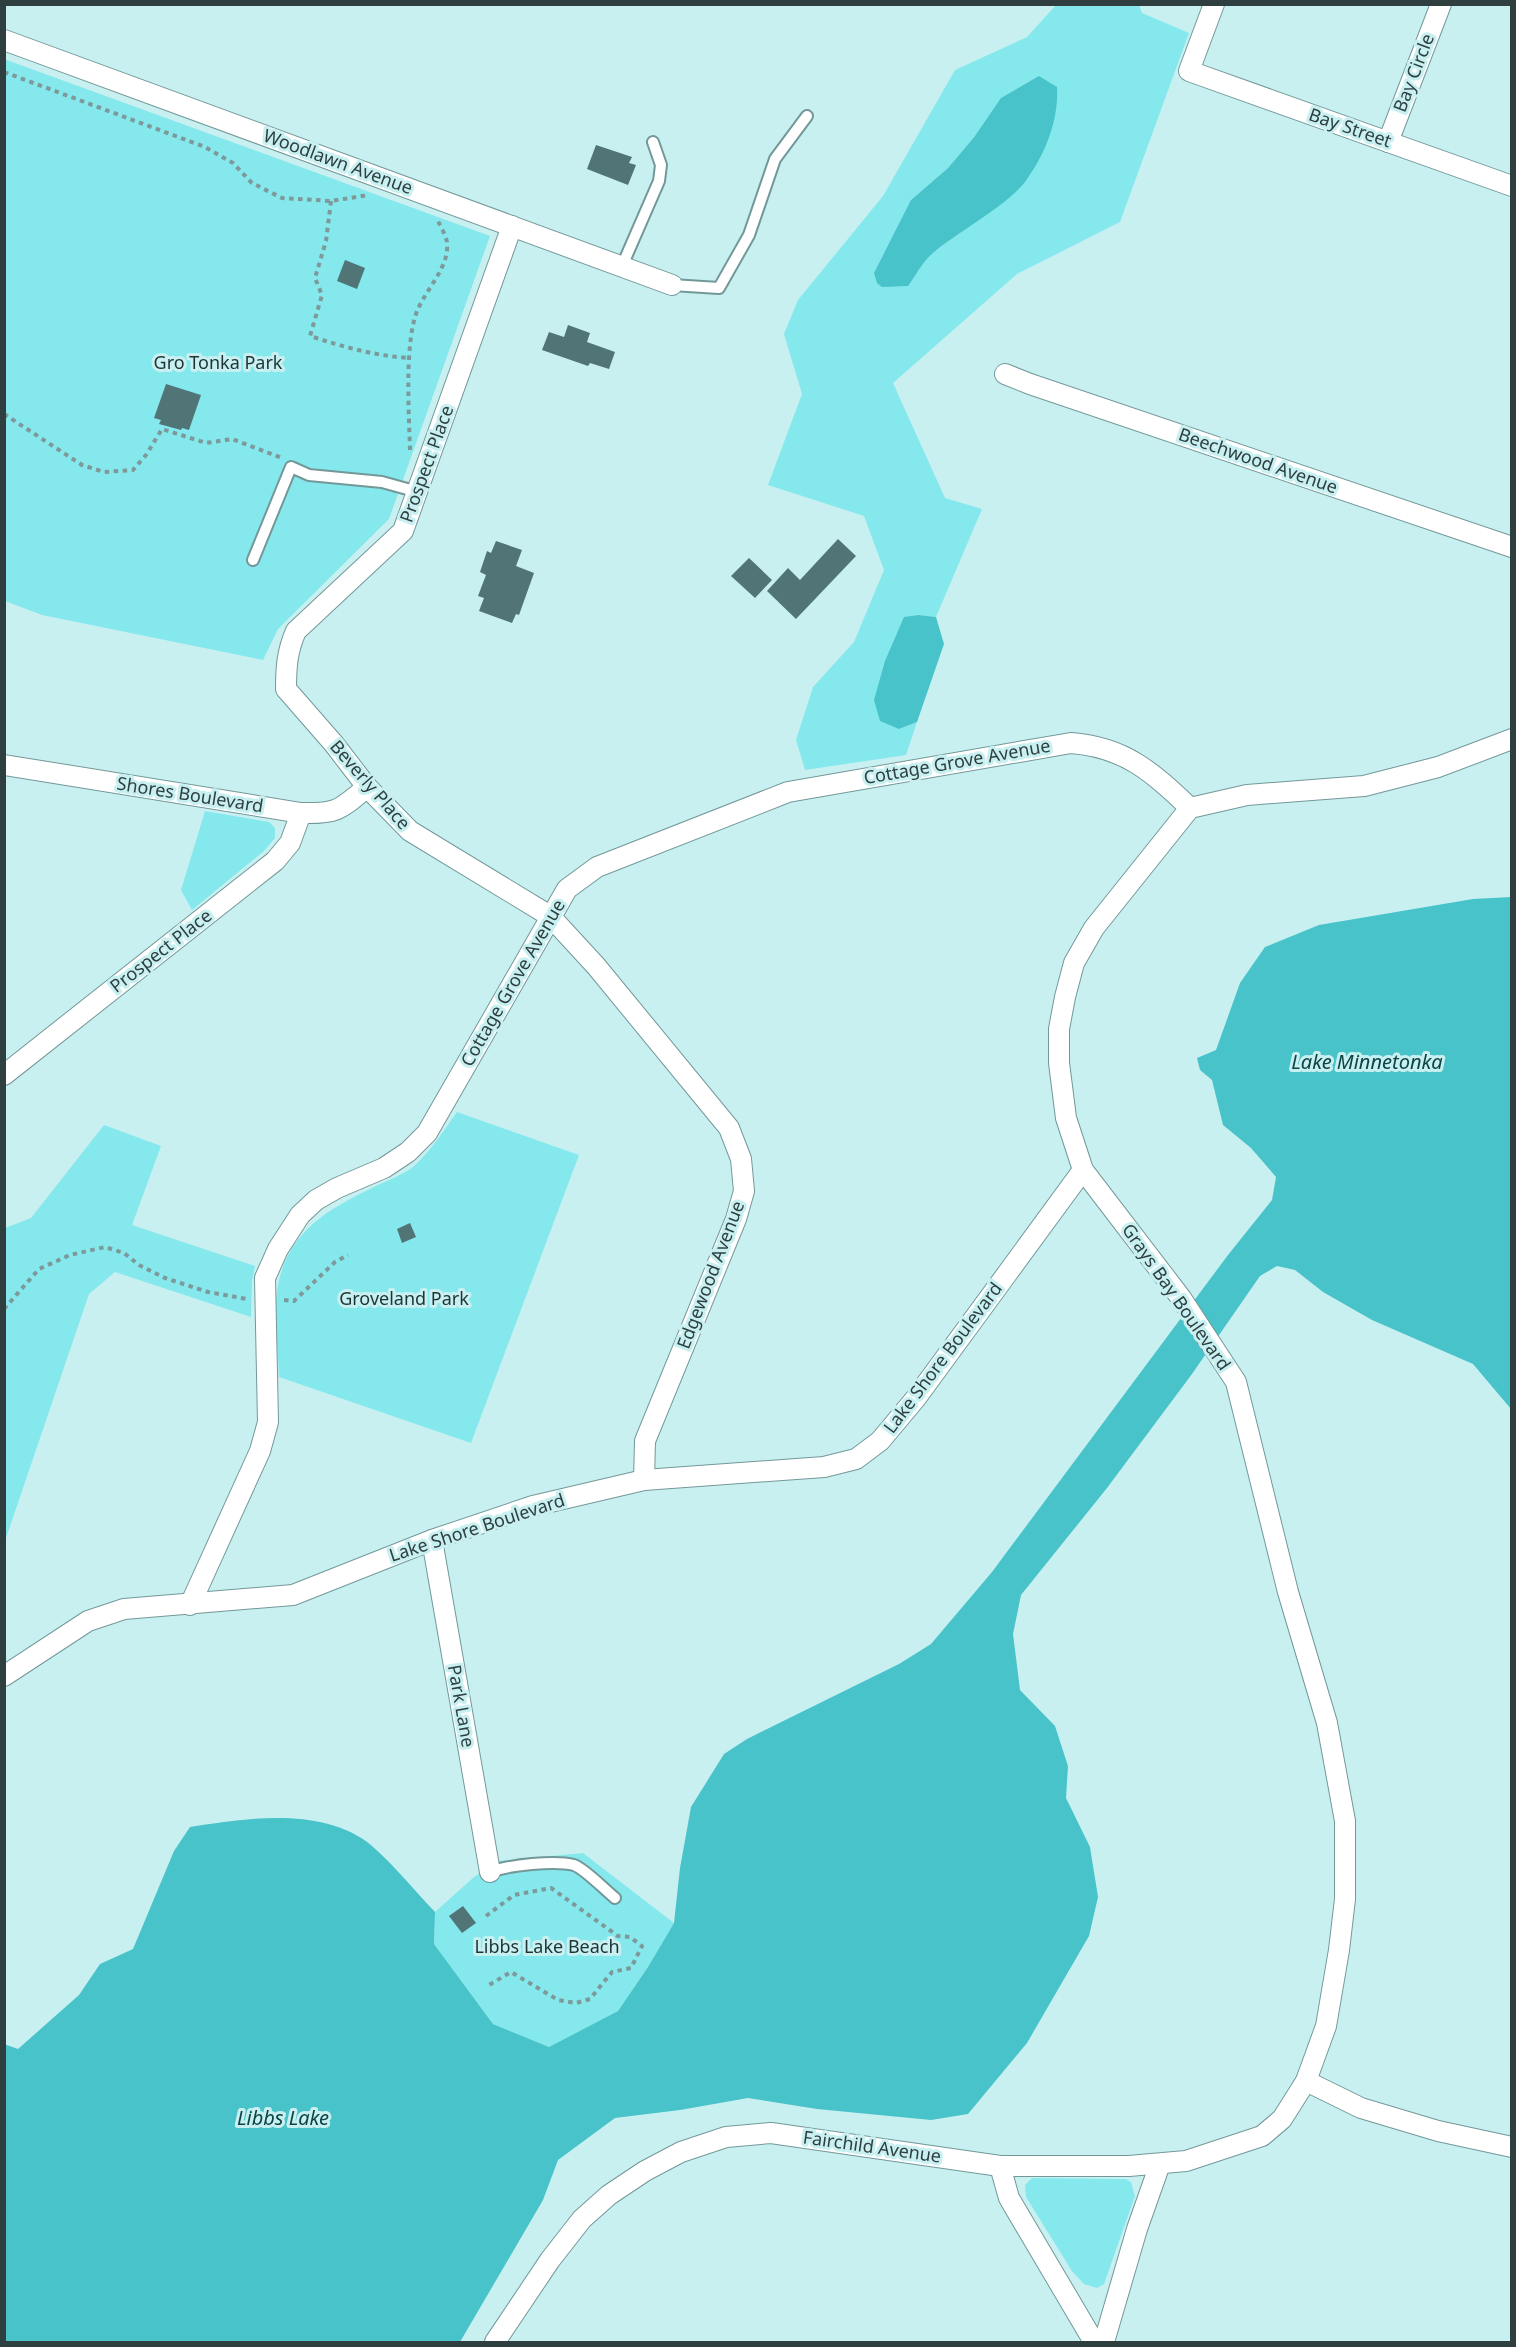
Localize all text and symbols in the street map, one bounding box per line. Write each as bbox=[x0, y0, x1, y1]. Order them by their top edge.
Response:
street label: Bay Circle bbox=[1387, 30, 1439, 115]
street label: Bay Street bbox=[1306, 102, 1395, 153]
street label: Woodlawn Avenue bbox=[260, 123, 416, 199]
park label: Gro Tonka Park bbox=[154, 350, 283, 374]
street label: Prospect Place bbox=[394, 402, 458, 526]
street label: Beechwood Avenue bbox=[1176, 422, 1341, 499]
street label: Cottage Grove Avenue bbox=[862, 733, 1052, 789]
street label: Beverly Place bbox=[325, 735, 416, 834]
street label: Shores Boulevard bbox=[115, 771, 265, 817]
street label: Cottage Grove Avenue bbox=[454, 895, 570, 1070]
street label: Prospect Place bbox=[105, 903, 216, 998]
water label: Lake Minnetonka bbox=[1291, 1048, 1443, 1075]
street label: Edgewood Avenue bbox=[671, 1197, 749, 1352]
street label: Grays Bay Boulevard bbox=[1117, 1218, 1237, 1375]
street label: Lake Shore Boulevard bbox=[877, 1277, 1007, 1438]
park label: Groveland Park bbox=[339, 1286, 469, 1310]
street label: Lake Shore Boulevard bbox=[386, 1487, 568, 1567]
street label: Park Lane bbox=[443, 1663, 481, 1749]
park label: Libbs Lake Beach bbox=[474, 1934, 620, 1958]
water label: Libbs Lake bbox=[237, 2104, 329, 2131]
street label: Fairchild Avenue bbox=[802, 2124, 943, 2168]

